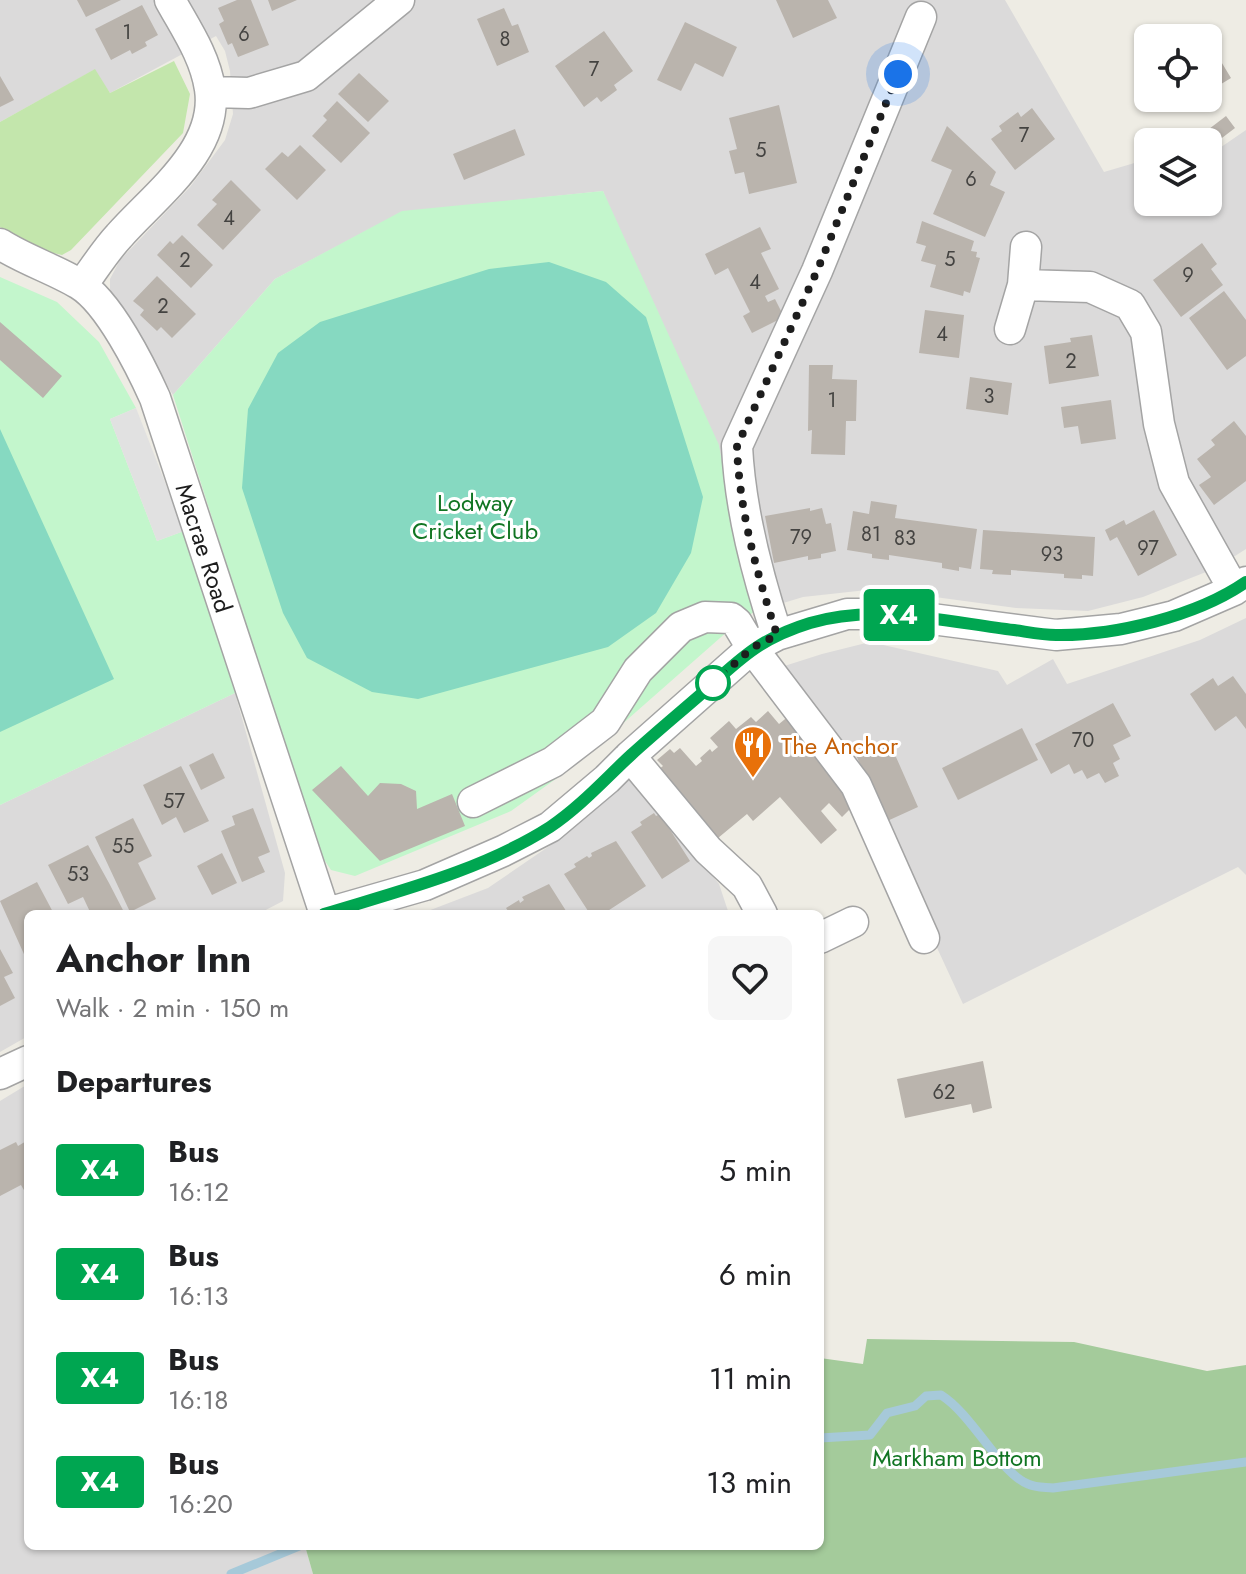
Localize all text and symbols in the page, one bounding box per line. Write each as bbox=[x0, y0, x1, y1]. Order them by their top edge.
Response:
house number: 1 bbox=[123, 18, 132, 47]
house number: 6 bbox=[238, 20, 250, 49]
map controls bbox=[1134, 24, 1222, 216]
button: locate bbox=[1134, 24, 1222, 112]
house number: 8 bbox=[500, 25, 510, 54]
your location bbox=[878, 54, 918, 94]
house number: 7 bbox=[589, 55, 600, 84]
house number: 7 bbox=[1019, 121, 1030, 150]
button: layers bbox=[1134, 128, 1222, 216]
house number: 5 bbox=[755, 136, 767, 165]
house number: 6 bbox=[965, 165, 977, 194]
house number: 4 bbox=[223, 204, 235, 233]
house number: 5 bbox=[944, 245, 956, 274]
house number: 2 bbox=[179, 246, 191, 275]
house number: 9 bbox=[1182, 261, 1194, 290]
house number: 4 bbox=[749, 268, 761, 297]
house number: 2 bbox=[157, 292, 169, 321]
house number: 4 bbox=[936, 320, 948, 349]
house number: 2 bbox=[1065, 347, 1077, 376]
house number: 3 bbox=[984, 382, 995, 411]
house number: 1 bbox=[828, 386, 837, 415]
street label: Macrae Road bbox=[167, 479, 241, 617]
park label: Lodway Cricket Club bbox=[412, 485, 538, 548]
house number: 81 bbox=[861, 520, 881, 549]
house number: 79 bbox=[790, 523, 812, 552]
house number: 83 bbox=[894, 524, 916, 553]
house number: 97 bbox=[1137, 534, 1159, 563]
house number: 93 bbox=[1041, 540, 1063, 569]
line badge: X4 bbox=[863, 589, 935, 641]
text: X4 bbox=[880, 594, 918, 635]
unlabelled marker bbox=[696, 666, 730, 700]
restaurant icon: The Anchor bbox=[732, 724, 774, 779]
house number: 70 bbox=[1072, 726, 1094, 755]
place label: The Anchor bbox=[781, 728, 899, 763]
house number: 57 bbox=[163, 787, 185, 816]
house number: 55 bbox=[112, 832, 134, 861]
house number: 53 bbox=[67, 860, 89, 889]
text: Anchor Inn bbox=[56, 931, 251, 986]
button: heart bbox=[708, 936, 792, 1020]
text: Walk · 2 min · 150 m bbox=[56, 989, 289, 1027]
text: Departures bbox=[56, 1060, 212, 1103]
house number: 62 bbox=[933, 1078, 955, 1107]
text: Bus bbox=[168, 1130, 219, 1173]
text: X4 bbox=[81, 1149, 119, 1190]
text: 5 min bbox=[719, 1149, 792, 1192]
text: 16:12 bbox=[168, 1173, 229, 1211]
text: Bus bbox=[168, 1234, 219, 1277]
text: X4 bbox=[81, 1253, 119, 1294]
text: 6 min bbox=[719, 1253, 792, 1296]
text: 16:13 bbox=[168, 1277, 228, 1315]
text: Bus bbox=[168, 1338, 219, 1381]
text: X4 bbox=[81, 1357, 119, 1398]
text: 11 min bbox=[709, 1357, 792, 1400]
text: 16:18 bbox=[168, 1381, 228, 1419]
park label: Markham Bottom bbox=[872, 1440, 1042, 1475]
text: Bus bbox=[168, 1442, 219, 1485]
text: X4 bbox=[81, 1461, 119, 1502]
text: 13 min bbox=[706, 1461, 792, 1504]
text: 16:20 bbox=[168, 1485, 233, 1523]

